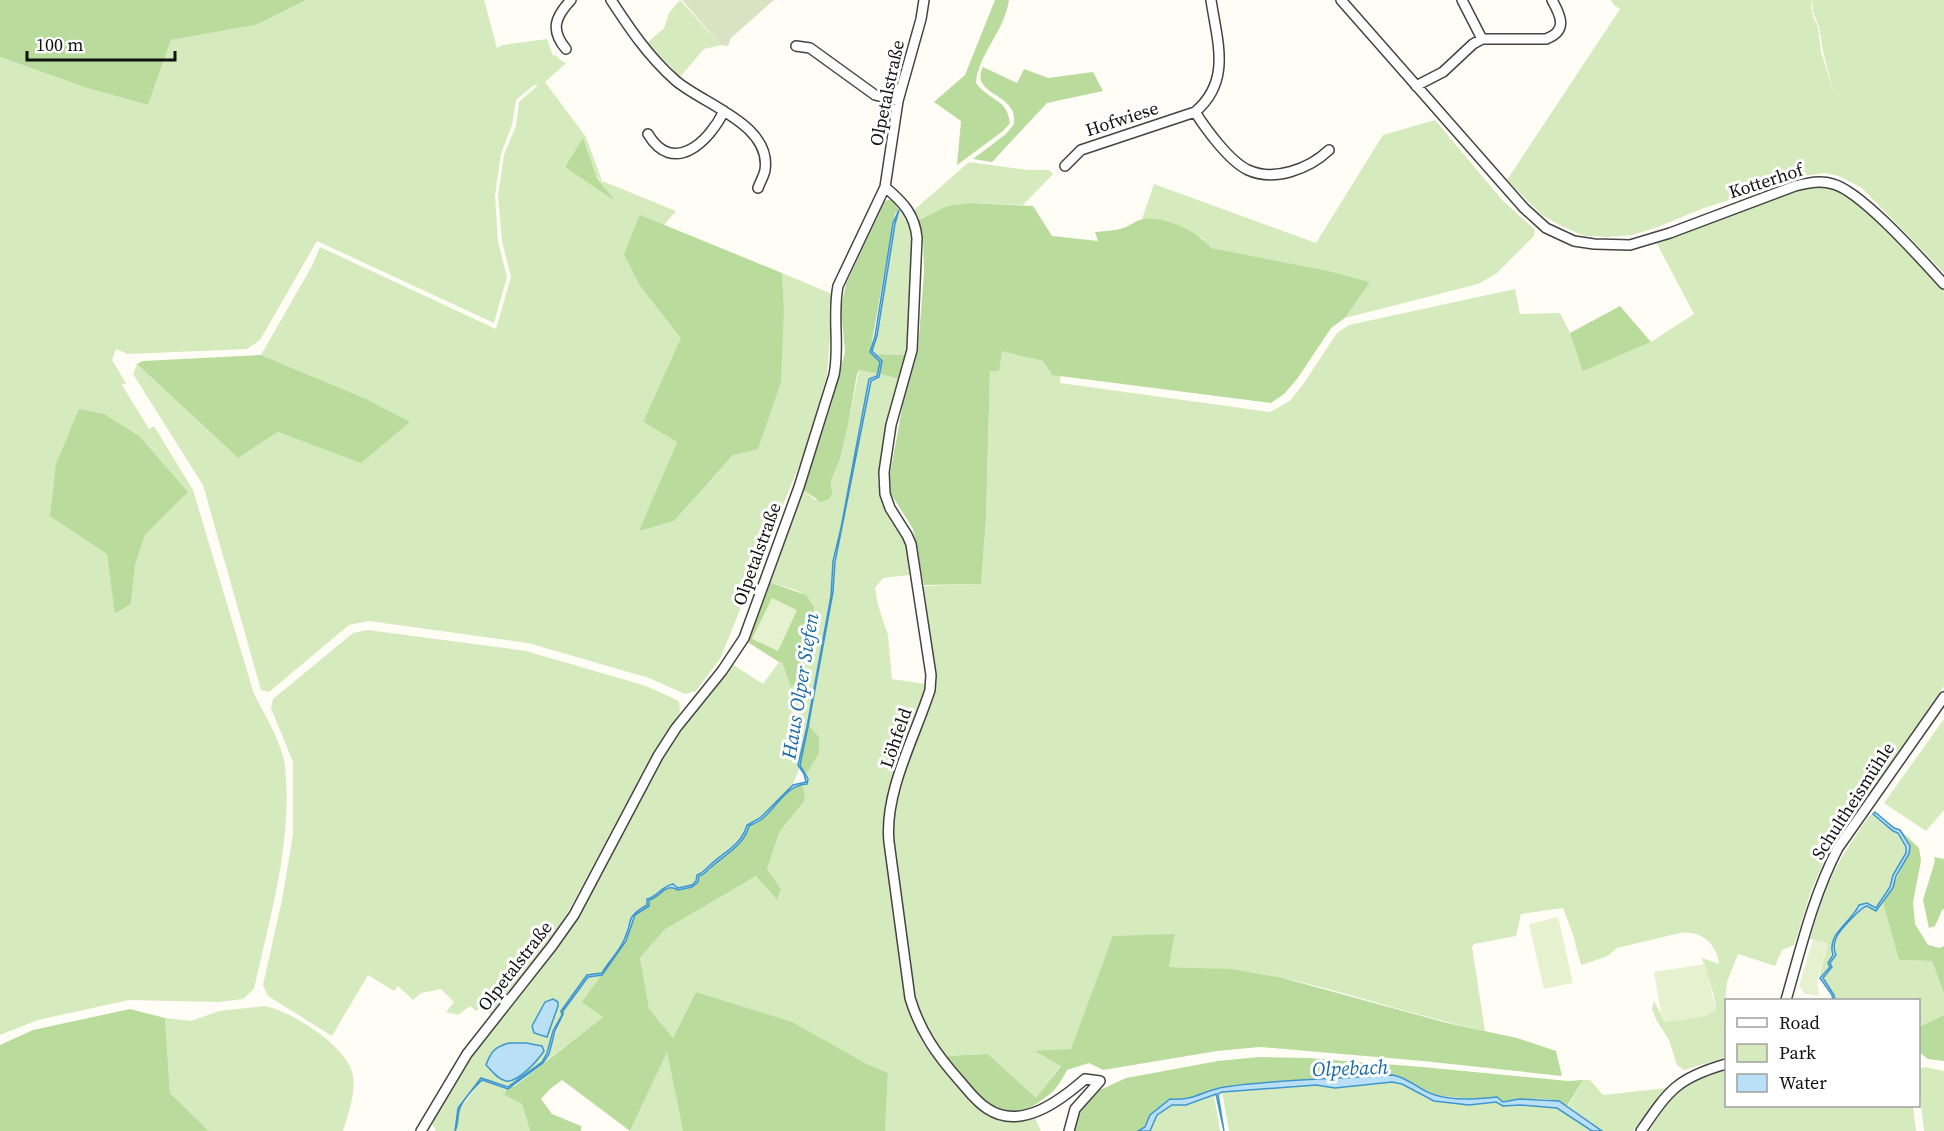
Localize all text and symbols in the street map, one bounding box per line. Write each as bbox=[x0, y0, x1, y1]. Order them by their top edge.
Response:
scale bar bbox=[27, 24, 176, 62]
text: 100 m bbox=[36, 32, 83, 57]
street label: Olpetalstraße bbox=[863, 38, 910, 148]
street label: Hofwiese bbox=[1082, 95, 1162, 142]
street label: Kotterhof bbox=[1725, 156, 1808, 204]
street label: Olpetalstraße bbox=[726, 499, 787, 609]
water label: Haus Olper Siefen bbox=[774, 610, 825, 762]
street label: Löhfeld bbox=[874, 704, 917, 771]
street label: Schultheismühle bbox=[1805, 737, 1900, 864]
street label: Olpetalstraße bbox=[472, 915, 558, 1016]
legend bbox=[1725, 999, 1920, 1107]
text: Road bbox=[1779, 1010, 1820, 1035]
text: Park bbox=[1779, 1040, 1816, 1065]
water label: Olpebach bbox=[1311, 1053, 1389, 1083]
text: Water bbox=[1779, 1070, 1827, 1095]

